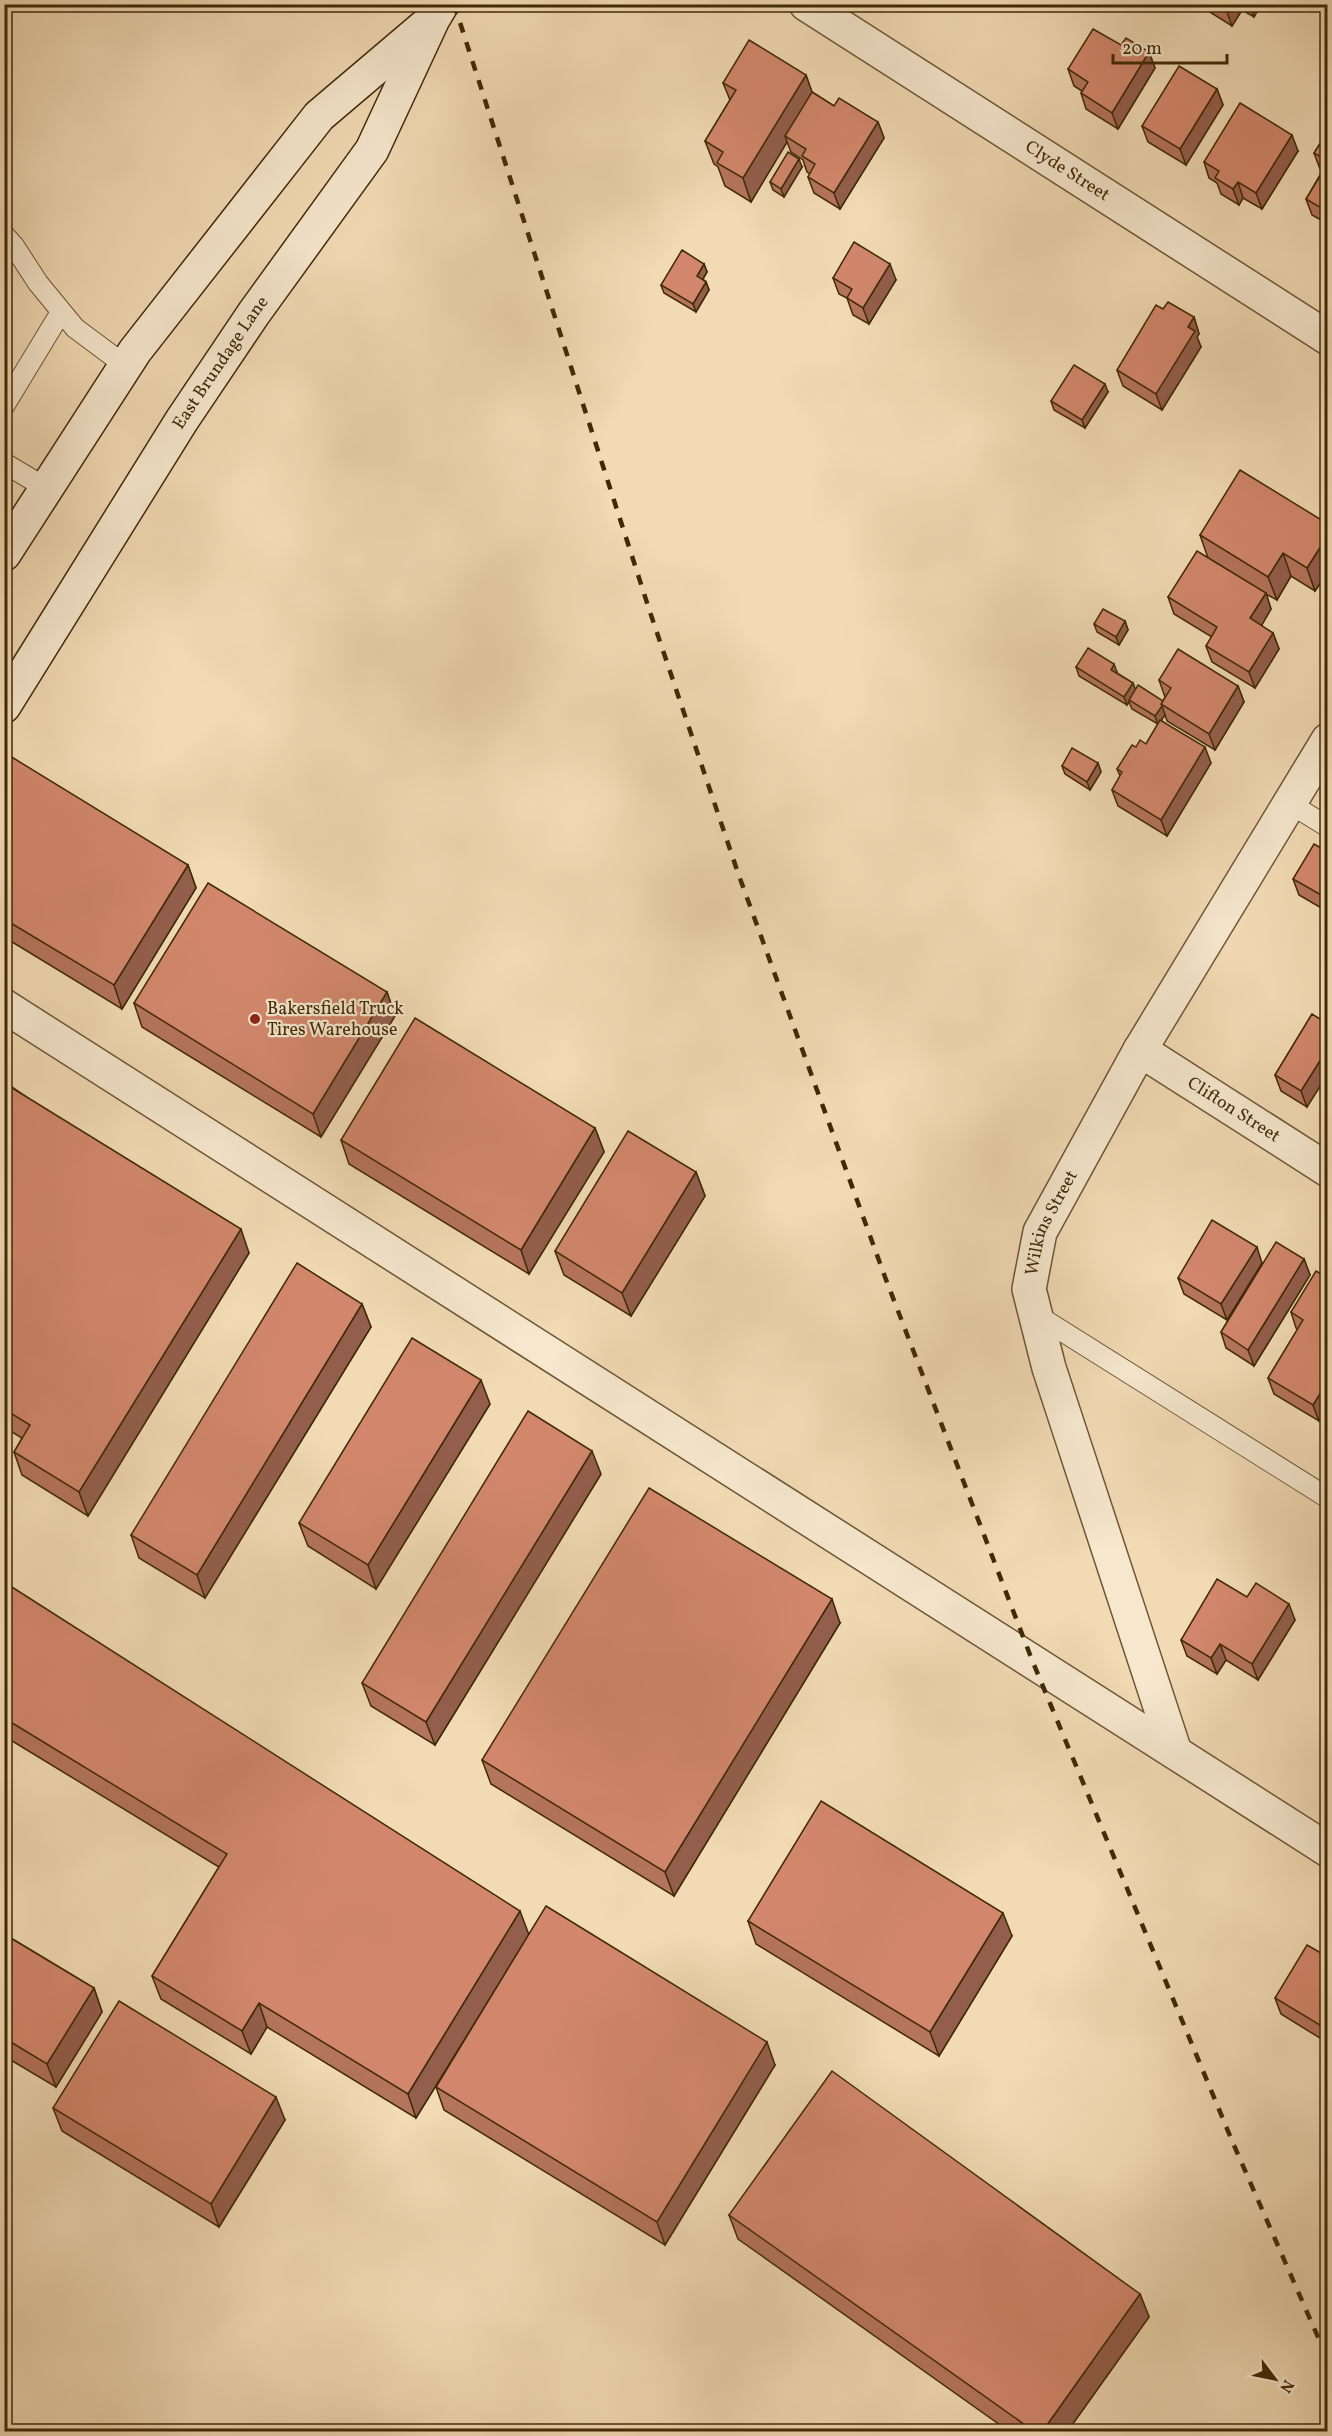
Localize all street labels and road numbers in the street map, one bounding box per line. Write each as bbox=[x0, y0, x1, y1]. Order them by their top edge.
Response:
street label: Clyde Street bbox=[1020, 135, 1114, 208]
street label: East Brundage Lane bbox=[167, 291, 275, 434]
street label: Clifton Street bbox=[1182, 1071, 1285, 1149]
street label: Wilkins Street bbox=[1019, 1166, 1084, 1278]

